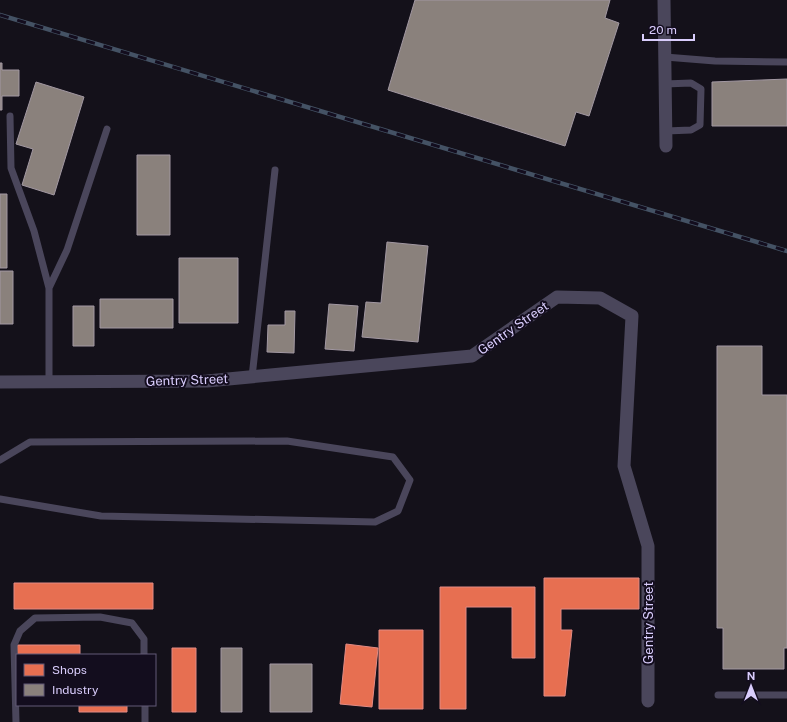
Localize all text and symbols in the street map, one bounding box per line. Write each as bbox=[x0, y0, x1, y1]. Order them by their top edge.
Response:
scale bar bbox=[643, 16, 694, 42]
text: 20 m bbox=[649, 23, 677, 37]
street label: Gentry Street bbox=[475, 298, 551, 358]
street label: Gentry Street bbox=[146, 371, 228, 389]
street label: Gentry Street bbox=[641, 582, 656, 664]
legend bbox=[16, 654, 156, 706]
text: Shops bbox=[52, 663, 87, 677]
north arrow bbox=[731, 666, 771, 706]
text: N bbox=[747, 670, 755, 682]
text: Industry bbox=[52, 683, 99, 697]

